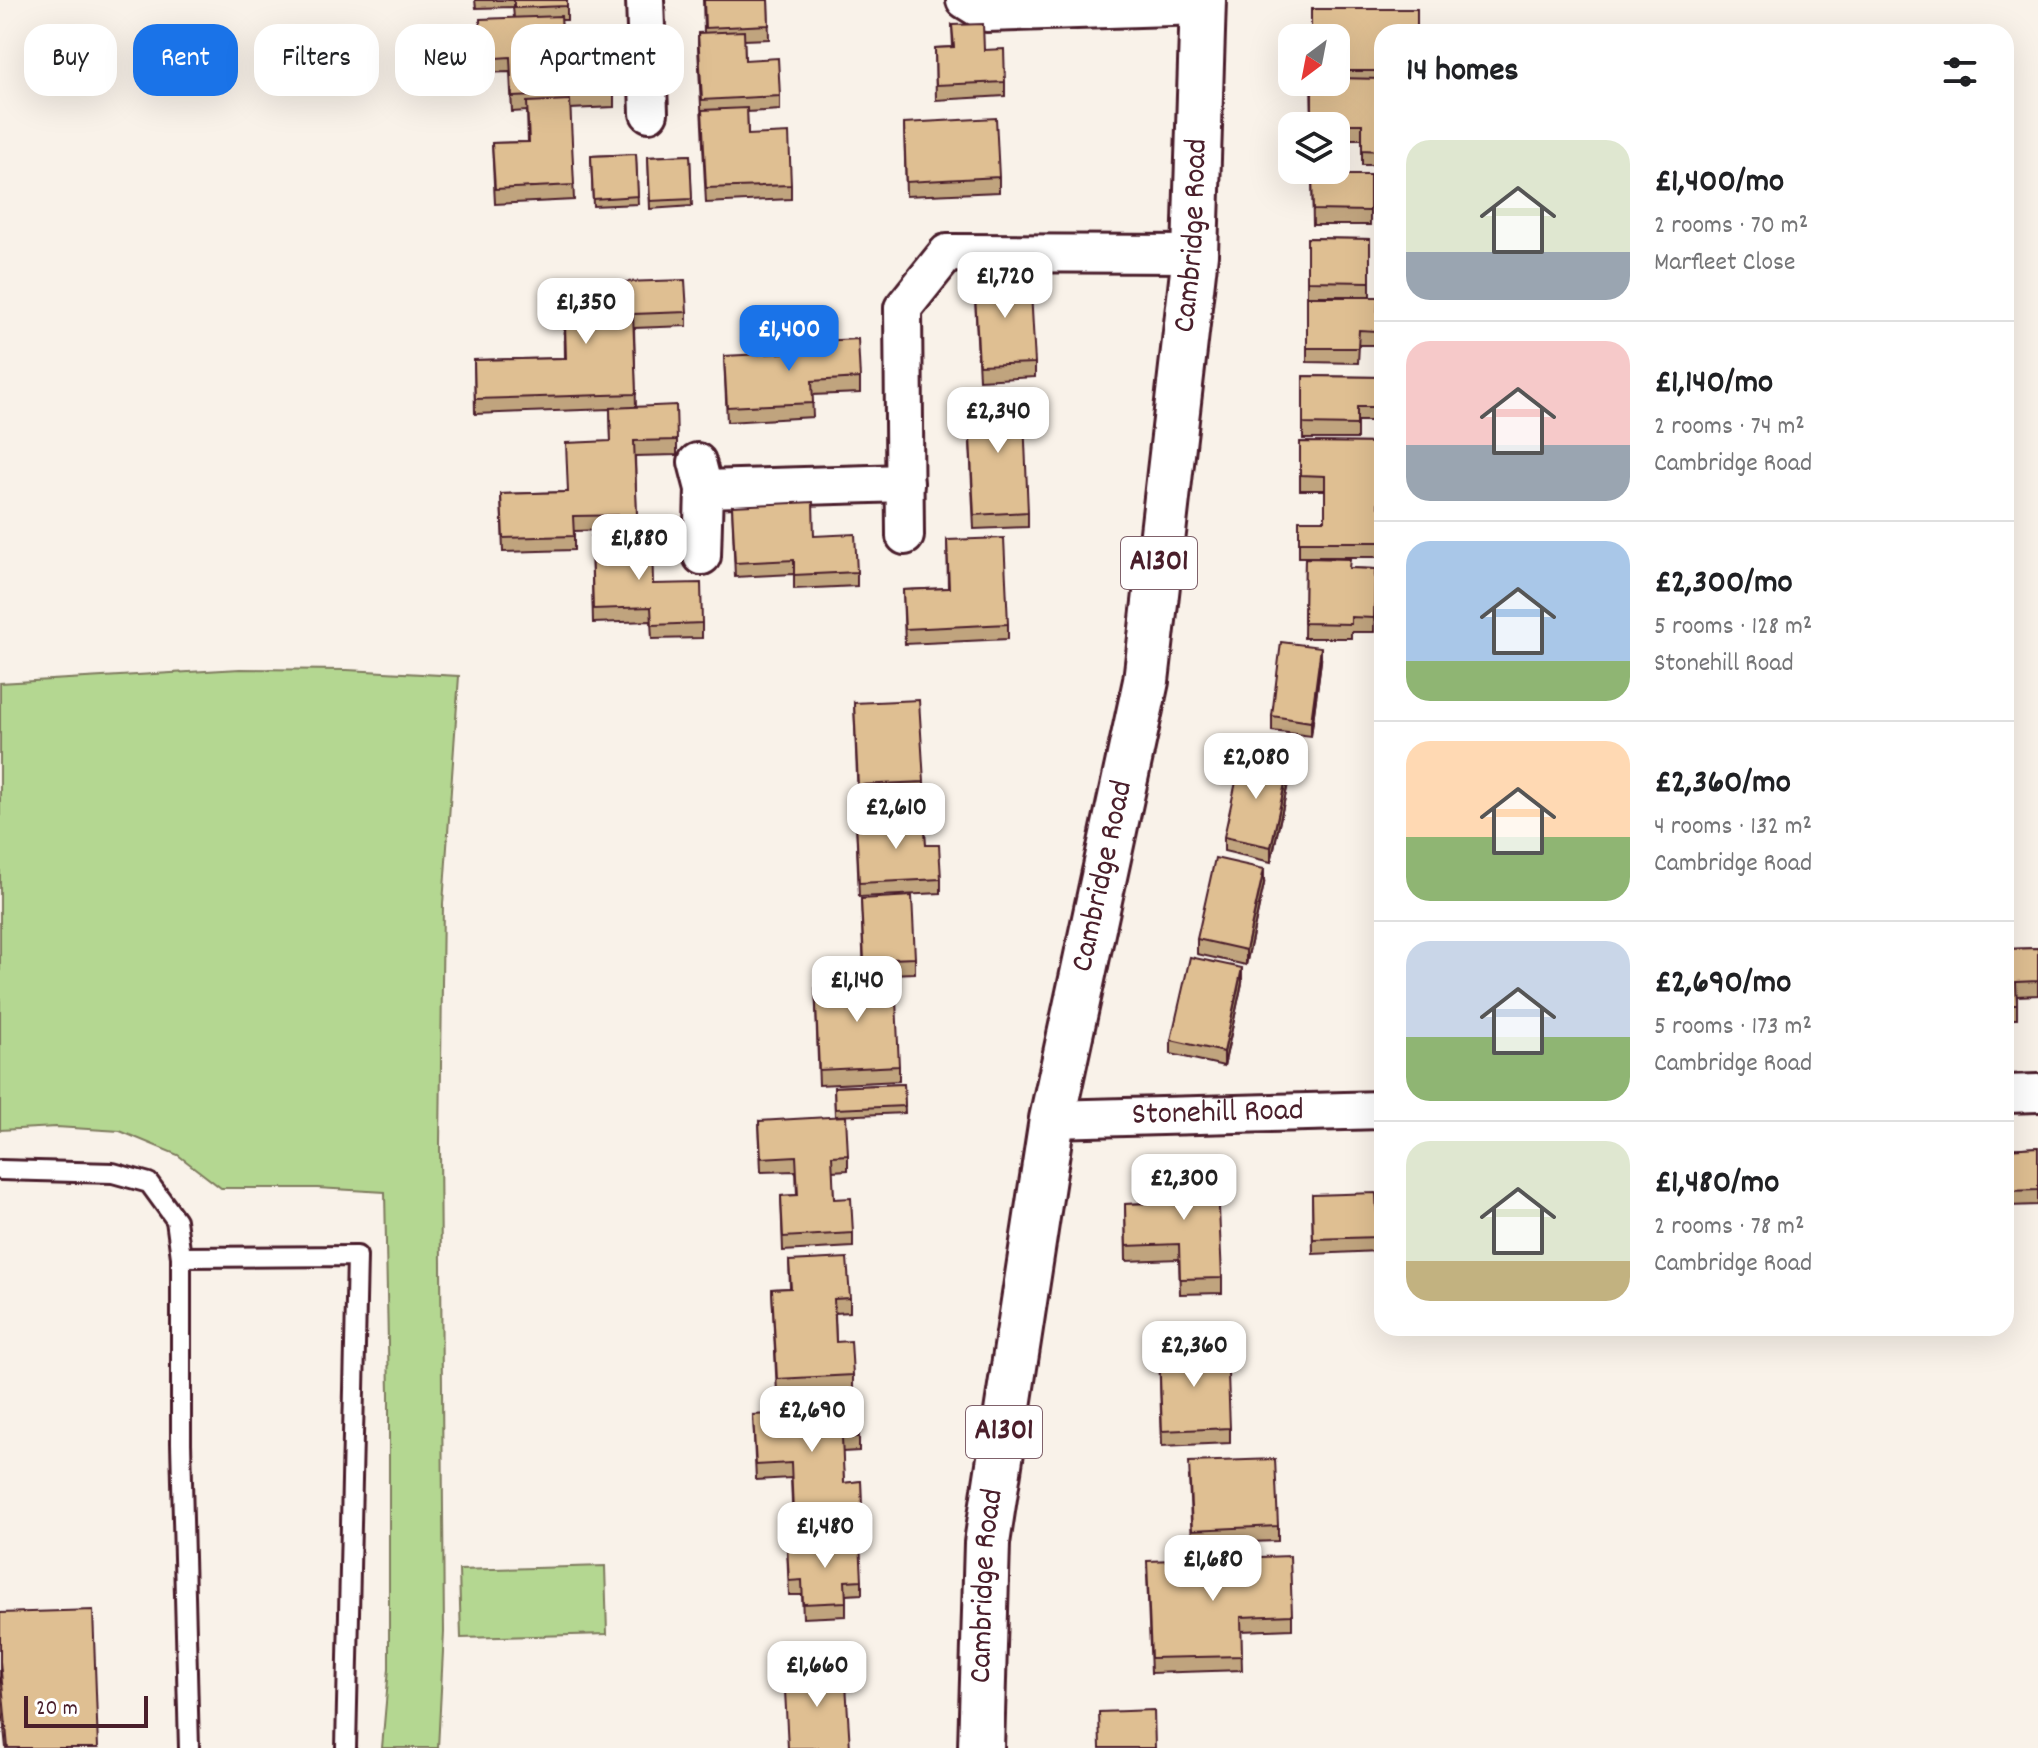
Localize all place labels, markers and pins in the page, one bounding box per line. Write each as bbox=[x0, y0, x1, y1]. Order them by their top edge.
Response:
pin: £1,720 bbox=[940, 252, 1070, 320]
pin: £1,350 bbox=[521, 278, 651, 346]
pin: £1,400 bbox=[724, 305, 854, 373]
pin: £2,340 bbox=[933, 387, 1063, 455]
pin: £1,880 bbox=[574, 514, 704, 582]
pin: £2,080 bbox=[1191, 733, 1321, 801]
pin: £2,610 bbox=[831, 783, 961, 851]
pin: £1,140 bbox=[792, 956, 922, 1024]
pin: £2,300 bbox=[1119, 1154, 1249, 1222]
pin: £2,360 bbox=[1129, 1321, 1259, 1389]
pin: £2,690 bbox=[747, 1386, 877, 1454]
pin: £1,480 bbox=[760, 1502, 890, 1570]
pin: £1,680 bbox=[1148, 1535, 1278, 1603]
pin: £1,660 bbox=[752, 1641, 882, 1709]

